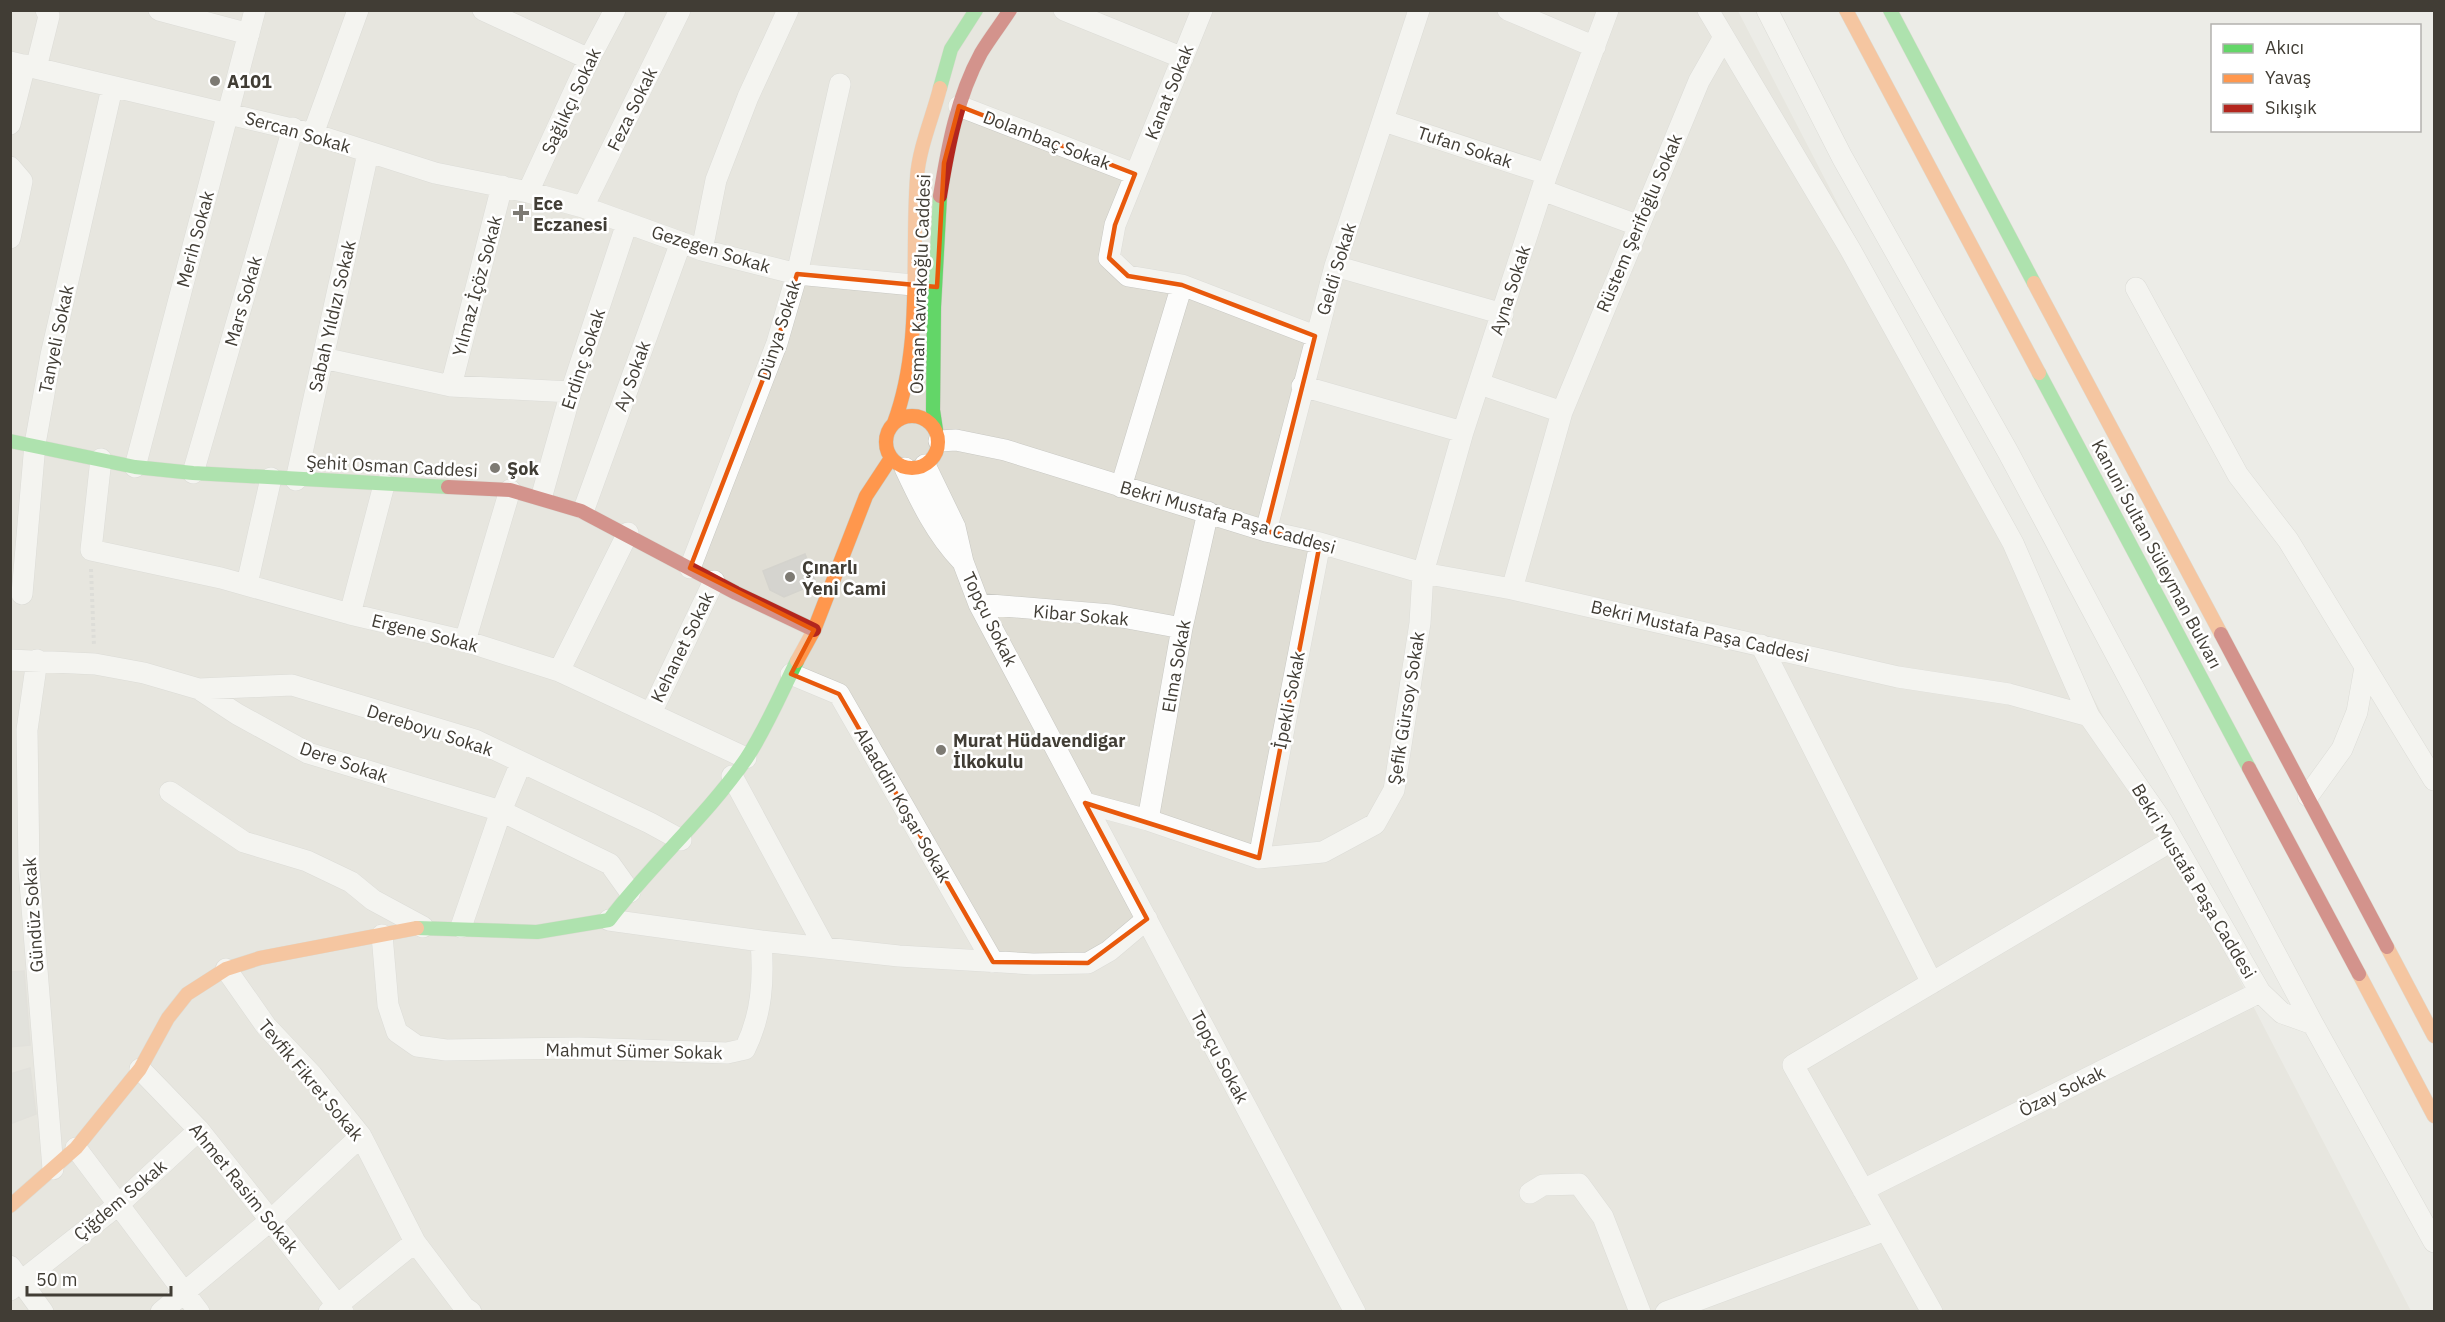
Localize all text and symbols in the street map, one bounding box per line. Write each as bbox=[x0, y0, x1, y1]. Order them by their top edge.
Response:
legend bbox=[2211, 24, 2421, 132]
text: Akıcı bbox=[2265, 36, 2304, 59]
street label: Kanat Sokak bbox=[1140, 41, 1199, 143]
street label: Sağlıkçı Sokak bbox=[536, 44, 606, 158]
street label: Feza Sokak bbox=[602, 63, 662, 155]
text: Yavaş bbox=[2265, 66, 2311, 89]
place label: A101 bbox=[227, 70, 272, 93]
marker: A101 bbox=[208, 74, 222, 88]
text: Sıkışık bbox=[2265, 96, 2317, 119]
street label: Dolambaç Sokak bbox=[980, 105, 1115, 175]
street label: Sercan Sokak bbox=[242, 106, 354, 158]
street label: Tufan Sokak bbox=[1415, 121, 1516, 173]
street label: Rüstem Şerifoğlu Sokak bbox=[1591, 130, 1687, 316]
street label: Osman Kavrakoğlu Caddesi bbox=[905, 174, 935, 394]
street label: Merih Sokak bbox=[171, 188, 219, 290]
place label: Ece Eczanesi bbox=[533, 192, 608, 236]
marker: Ece Eczanesi bbox=[514, 206, 528, 220]
street label: Yılmaz İçöz Sokak bbox=[447, 213, 507, 359]
street label: Geldi Sokak bbox=[1311, 219, 1361, 318]
street label: Gezegen Sokak bbox=[649, 220, 774, 278]
street label: Sabah Yıldızı Sokak bbox=[303, 237, 361, 394]
street label: Ayna Sokak bbox=[1485, 242, 1536, 338]
street label: Mars Sokak bbox=[219, 253, 267, 349]
street label: Dünya Sokak bbox=[752, 277, 806, 383]
street label: Tanyeli Sokak bbox=[33, 282, 79, 395]
street label: Erdinç Sokak bbox=[556, 305, 610, 412]
street label: Ay Sokak bbox=[609, 337, 656, 414]
street label: Kanuni Sultan Süleyman Bulvarı bbox=[2087, 435, 2227, 673]
street label: Şehit Osman Caddesi bbox=[306, 450, 478, 482]
place label: Şok bbox=[507, 457, 539, 480]
marker: Şok bbox=[488, 461, 502, 475]
street label: Bekri Mustafa Paşa Caddesi bbox=[1117, 475, 1339, 559]
place label: Çınarlı Yeni Cami bbox=[802, 556, 886, 600]
street label: Topçu Sokak bbox=[957, 568, 1023, 670]
marker: Çınarlı Yeni Cami bbox=[783, 570, 797, 584]
street label: Kehanet Sokak bbox=[645, 587, 719, 706]
street label: Bekri Mustafa Paşa Caddesi bbox=[1589, 595, 1811, 667]
street label: Kibar Sokak bbox=[1032, 599, 1130, 631]
street label: Ergene Sokak bbox=[369, 609, 481, 658]
street label: Elma Sokak bbox=[1157, 617, 1196, 714]
street label: Şefik Gürsoy Sokak bbox=[1383, 629, 1430, 786]
street label: İpekli Sokak bbox=[1268, 648, 1310, 751]
street label: Dereboyu Sokak bbox=[364, 699, 496, 761]
street label: Alaaddin Koşar Sokak bbox=[849, 724, 957, 887]
place label: Murat Hüdavendigar İlkokulu bbox=[953, 729, 1125, 773]
street label: Dere Sokak bbox=[297, 736, 392, 788]
marker: Murat Hüdavendigar İlkokulu bbox=[934, 743, 948, 757]
street label: Bekri Mustafa Paşa Caddesi bbox=[2127, 779, 2261, 983]
street label: Gündüz Sokak bbox=[17, 856, 48, 973]
street label: Topçu Sokak bbox=[1186, 1006, 1254, 1108]
street label: Tevfik Fikret Sokak bbox=[253, 1015, 369, 1146]
street label: Mahmut Sümer Sokak bbox=[545, 1038, 723, 1064]
street label: Özay Sokak bbox=[2015, 1060, 2109, 1122]
street label: Ahmet Rasim Sokak bbox=[184, 1118, 304, 1258]
street label: Çiğdem Sokak bbox=[69, 1154, 172, 1246]
scale bar bbox=[27, 1259, 171, 1297]
text: 50 m bbox=[36, 1268, 78, 1291]

